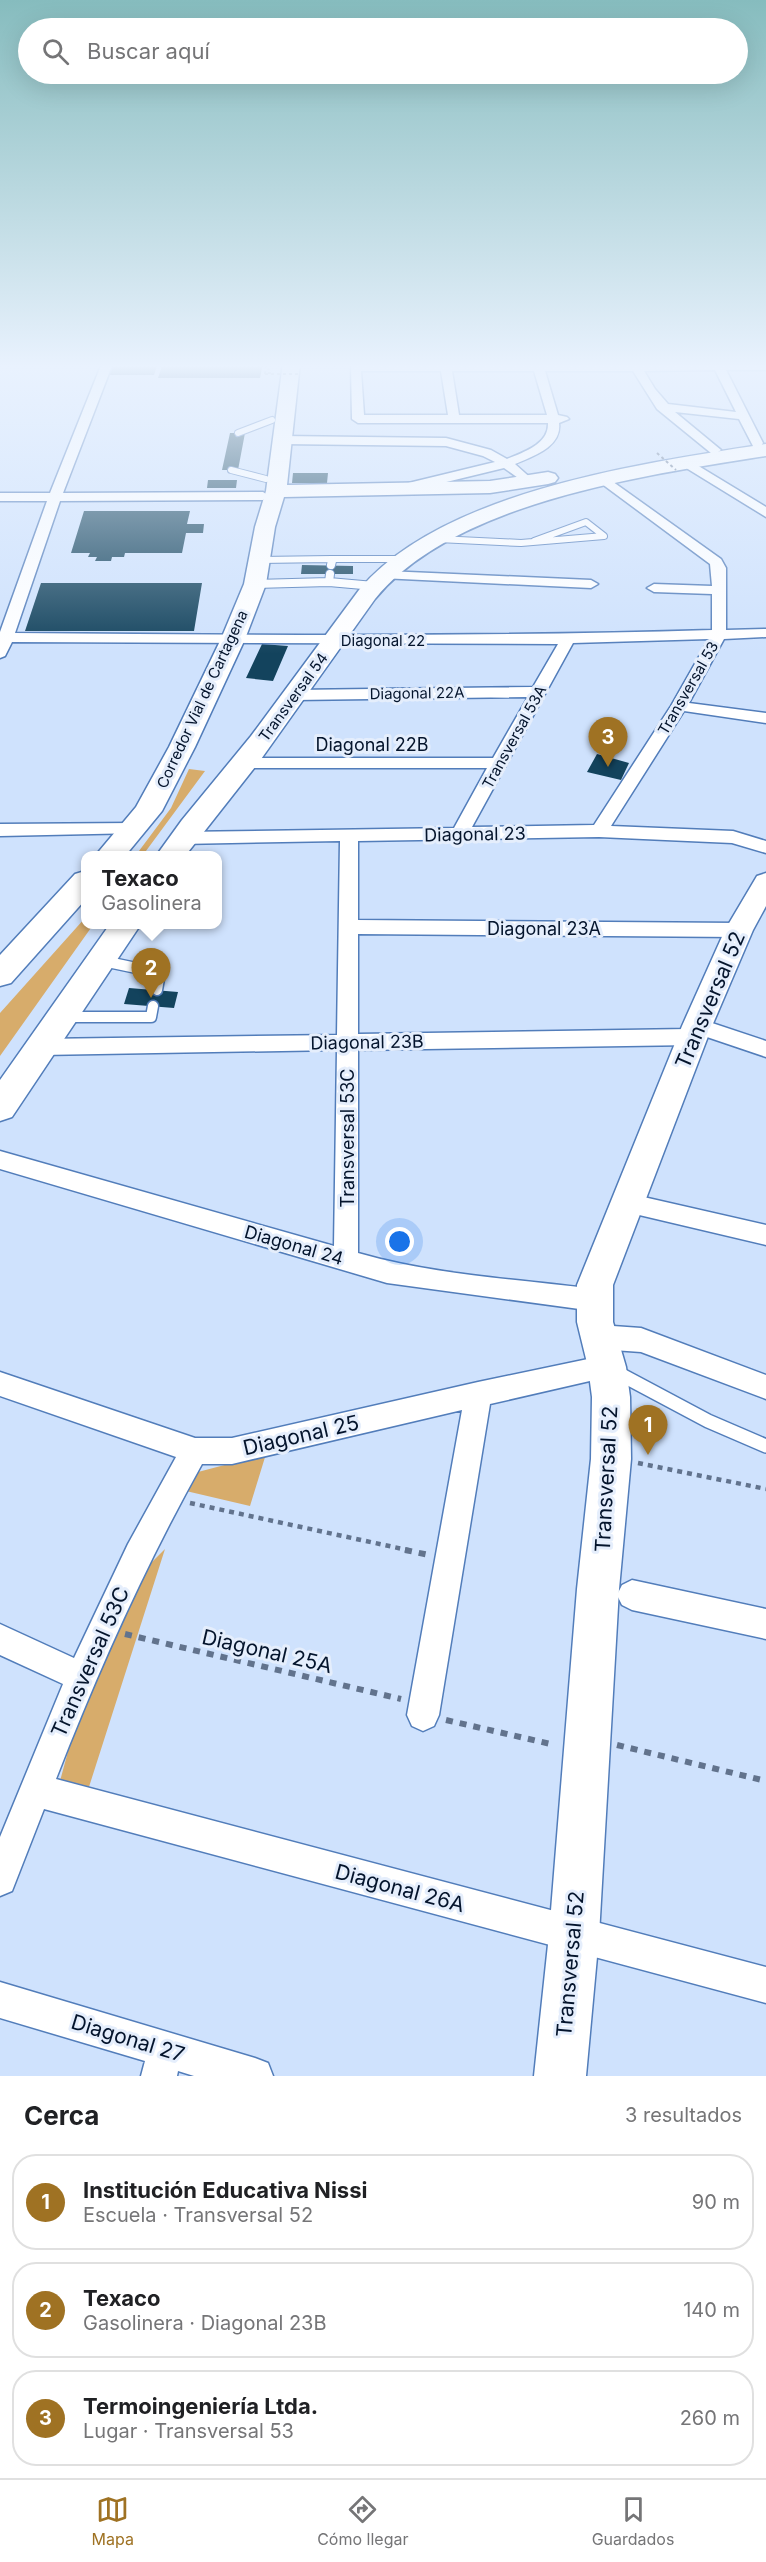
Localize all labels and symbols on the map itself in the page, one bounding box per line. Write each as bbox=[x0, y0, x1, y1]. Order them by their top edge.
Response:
street label: Corredor Vial de Cartagena bbox=[152, 607, 252, 791]
street label: Diagonal 22 bbox=[341, 631, 425, 650]
street label: Transversal 53 bbox=[654, 638, 722, 738]
street label: Transversal 54 bbox=[254, 649, 332, 745]
street label: Transversal 53A bbox=[478, 682, 550, 792]
street label: Diagonal 22A bbox=[369, 683, 465, 703]
pin: 3 bbox=[588, 718, 628, 767]
street label: Diagonal 22B bbox=[315, 734, 429, 755]
street label: Diagonal 23 bbox=[424, 823, 526, 845]
street label: Diagonal 23A bbox=[487, 918, 601, 939]
street label: Transversal 52 bbox=[670, 928, 750, 1072]
pin: 2 bbox=[132, 948, 170, 998]
street label: Diagonal 23B bbox=[310, 1031, 424, 1053]
street label: Transversal 53C bbox=[337, 1069, 358, 1207]
street label: Diagonal 24 bbox=[242, 1221, 346, 1269]
your location bbox=[385, 1227, 414, 1256]
street label: Transversal 52 bbox=[590, 1405, 622, 1553]
pin: 1 bbox=[628, 1406, 668, 1455]
street label: Diagonal 25 bbox=[241, 1410, 361, 1460]
street label: Transversal 53C bbox=[46, 1583, 134, 1741]
street label: Diagonal 25A bbox=[200, 1624, 334, 1678]
street label: Diagonal 26A bbox=[333, 1859, 467, 1917]
street label: Transversal 52 bbox=[551, 1890, 589, 2038]
street label: Diagonal 27 bbox=[68, 2009, 188, 2067]

